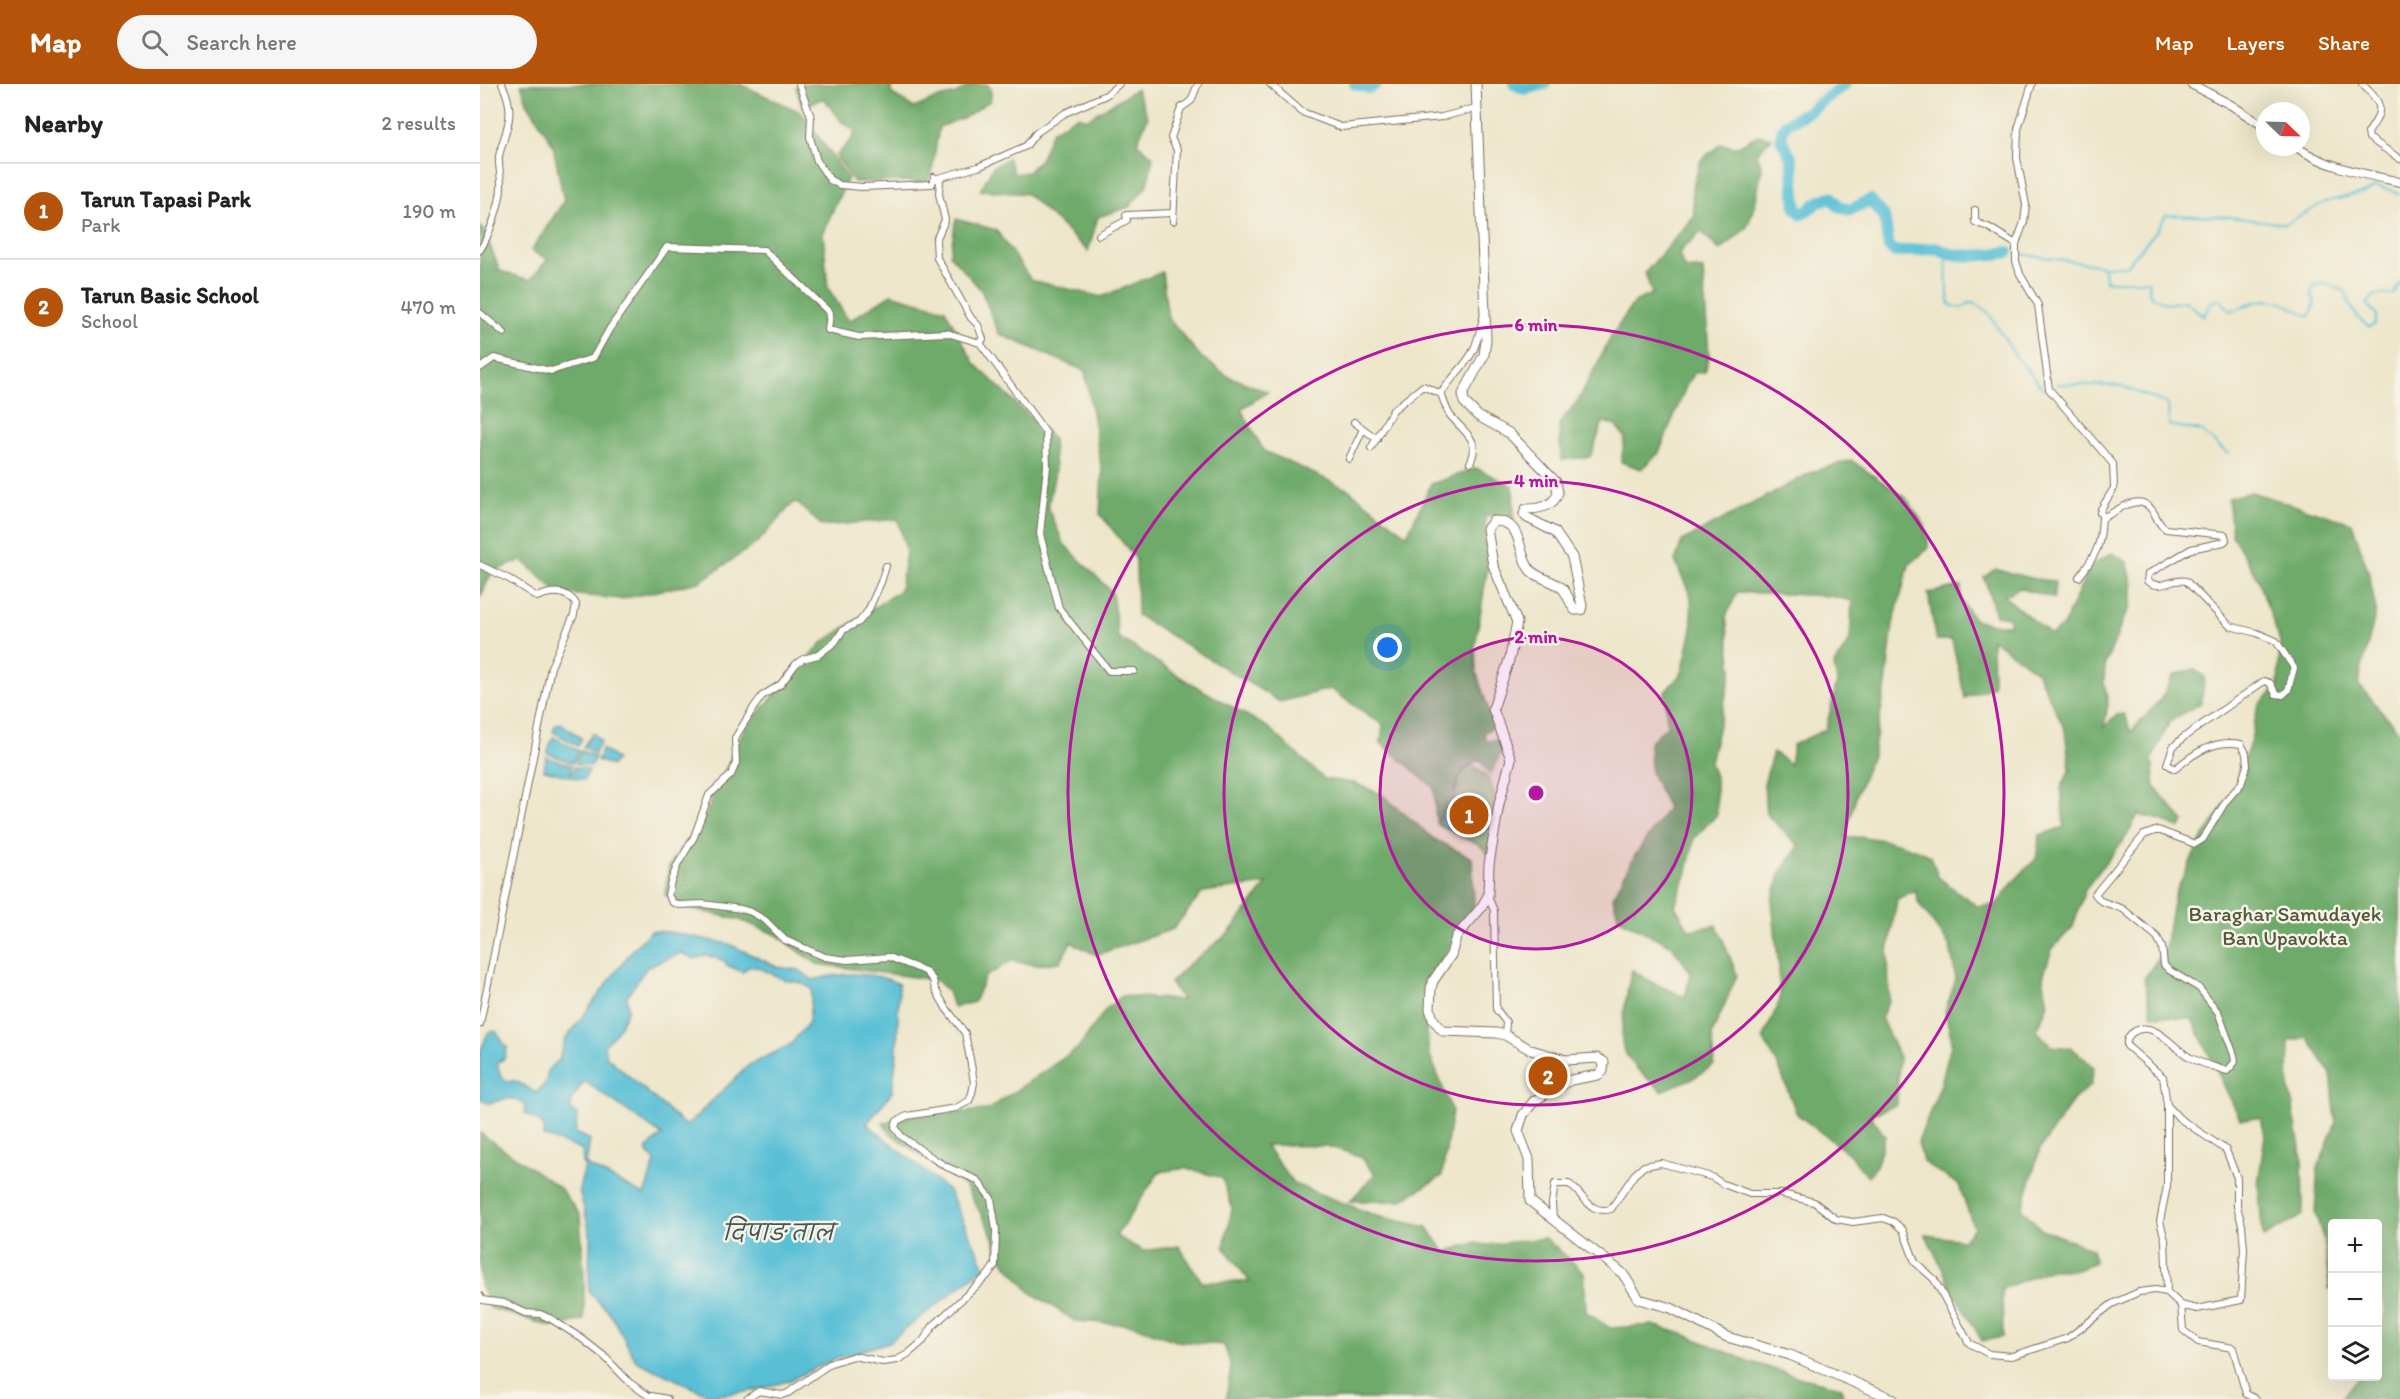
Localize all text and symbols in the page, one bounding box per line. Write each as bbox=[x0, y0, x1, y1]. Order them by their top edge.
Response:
search box bbox=[117, 15, 537, 69]
text: Map bbox=[30, 25, 81, 59]
icon: search bbox=[138, 26, 171, 59]
text: Search here bbox=[186, 29, 297, 56]
text: Map bbox=[2155, 30, 2194, 55]
text: Layers bbox=[2227, 30, 2285, 55]
text: Share bbox=[2318, 30, 2370, 55]
north arrow bbox=[2256, 102, 2310, 156]
text: Nearby bbox=[24, 107, 103, 139]
text: 2 results bbox=[382, 111, 456, 135]
text: Tarun Tapasi Park bbox=[81, 186, 251, 213]
text: 1 bbox=[39, 199, 48, 223]
text: 190 m bbox=[403, 199, 456, 223]
text: Park bbox=[81, 213, 120, 237]
text: Tarun Basic School bbox=[81, 282, 259, 309]
text: 2 bbox=[38, 295, 49, 319]
text: 470 m bbox=[400, 295, 456, 319]
text: School bbox=[81, 309, 138, 333]
text: 6 min bbox=[1515, 314, 1558, 336]
text: 4 min bbox=[1514, 470, 1559, 492]
text: 2 min bbox=[1515, 626, 1558, 648]
your location bbox=[1373, 633, 1402, 662]
centre of rings bbox=[1526, 783, 1546, 803]
pin: 1 bbox=[1450, 792, 1488, 838]
park label: Baraghar Samudayek Ban Upavokta bbox=[2189, 901, 2382, 950]
pin: 2 bbox=[1528, 1054, 1568, 1098]
water label: दिपाङ ताल bbox=[722, 1215, 839, 1246]
map controls bbox=[2328, 1219, 2382, 1381]
button: + bbox=[2328, 1219, 2382, 1273]
button: − bbox=[2328, 1273, 2382, 1327]
button: layers bbox=[2328, 1327, 2382, 1381]

